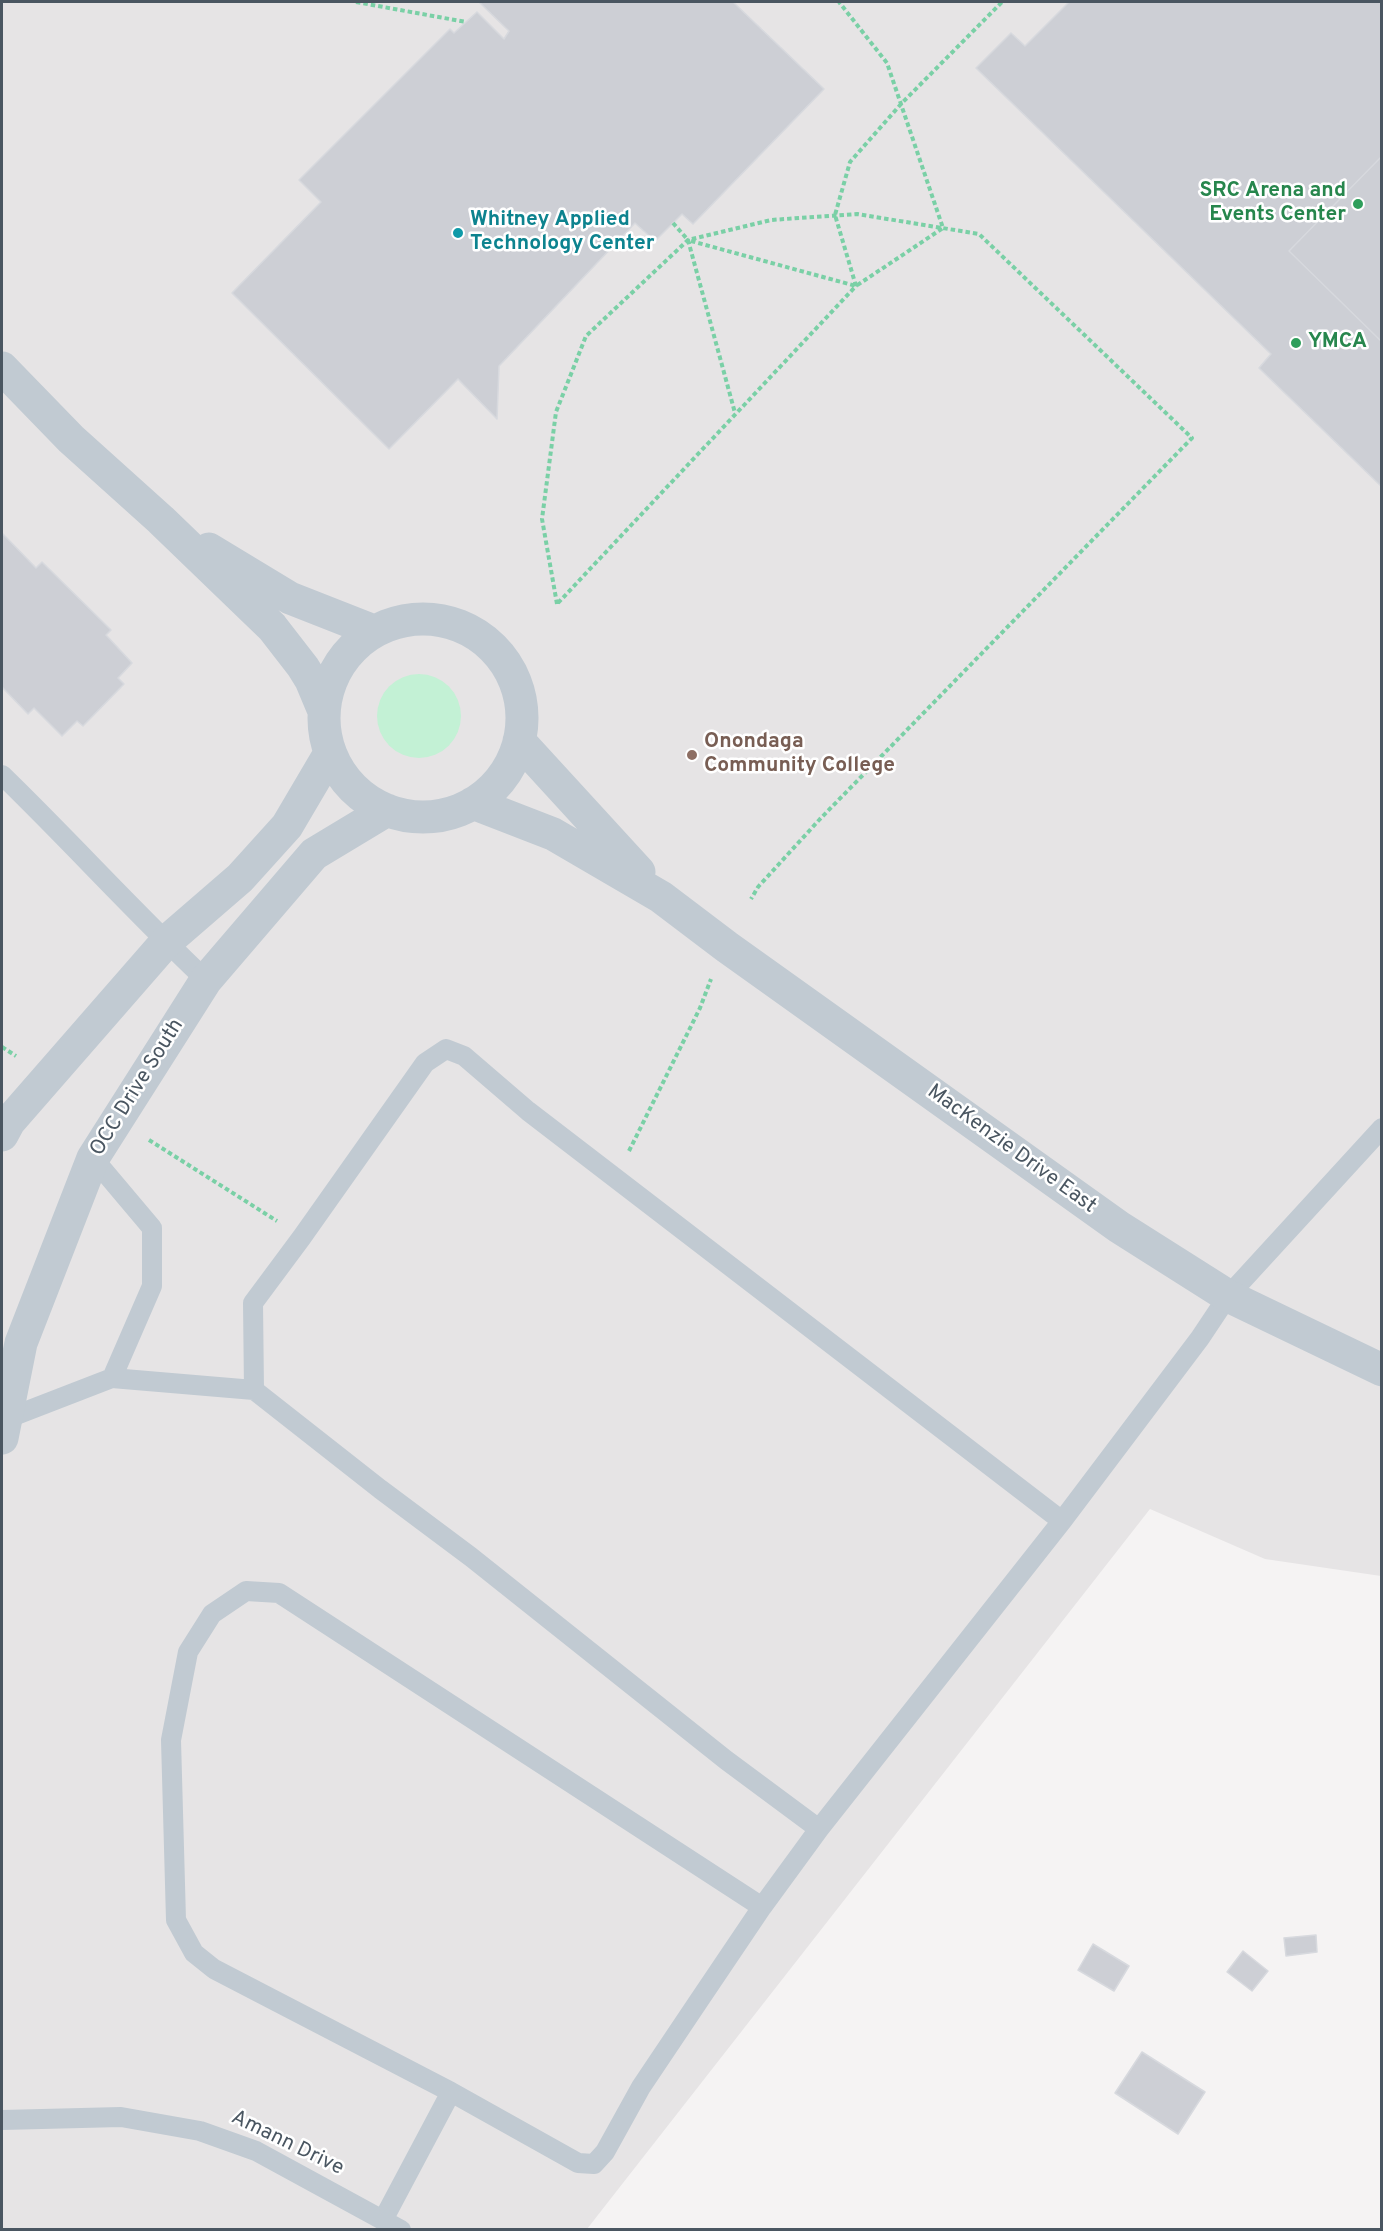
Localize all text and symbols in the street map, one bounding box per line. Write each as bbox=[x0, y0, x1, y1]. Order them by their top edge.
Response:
place label: SRC Arena and Events Center bbox=[1199, 179, 1346, 229]
marker: SRC Arena and Events Center bbox=[1351, 197, 1365, 211]
place label: Whitney Applied Technology Center bbox=[470, 208, 655, 258]
marker: Whitney Applied Technology Center bbox=[451, 226, 465, 240]
place label: YMCA bbox=[1308, 330, 1367, 356]
marker: YMCA bbox=[1289, 336, 1303, 350]
place label: Onondaga Community College bbox=[704, 730, 895, 780]
marker: Onondaga Community College bbox=[685, 748, 699, 762]
street label: OCC Drive South bbox=[86, 1015, 190, 1161]
street label: MacKenzie Drive East bbox=[922, 1080, 1100, 1220]
street label: Amann Drive bbox=[227, 2106, 347, 2182]

